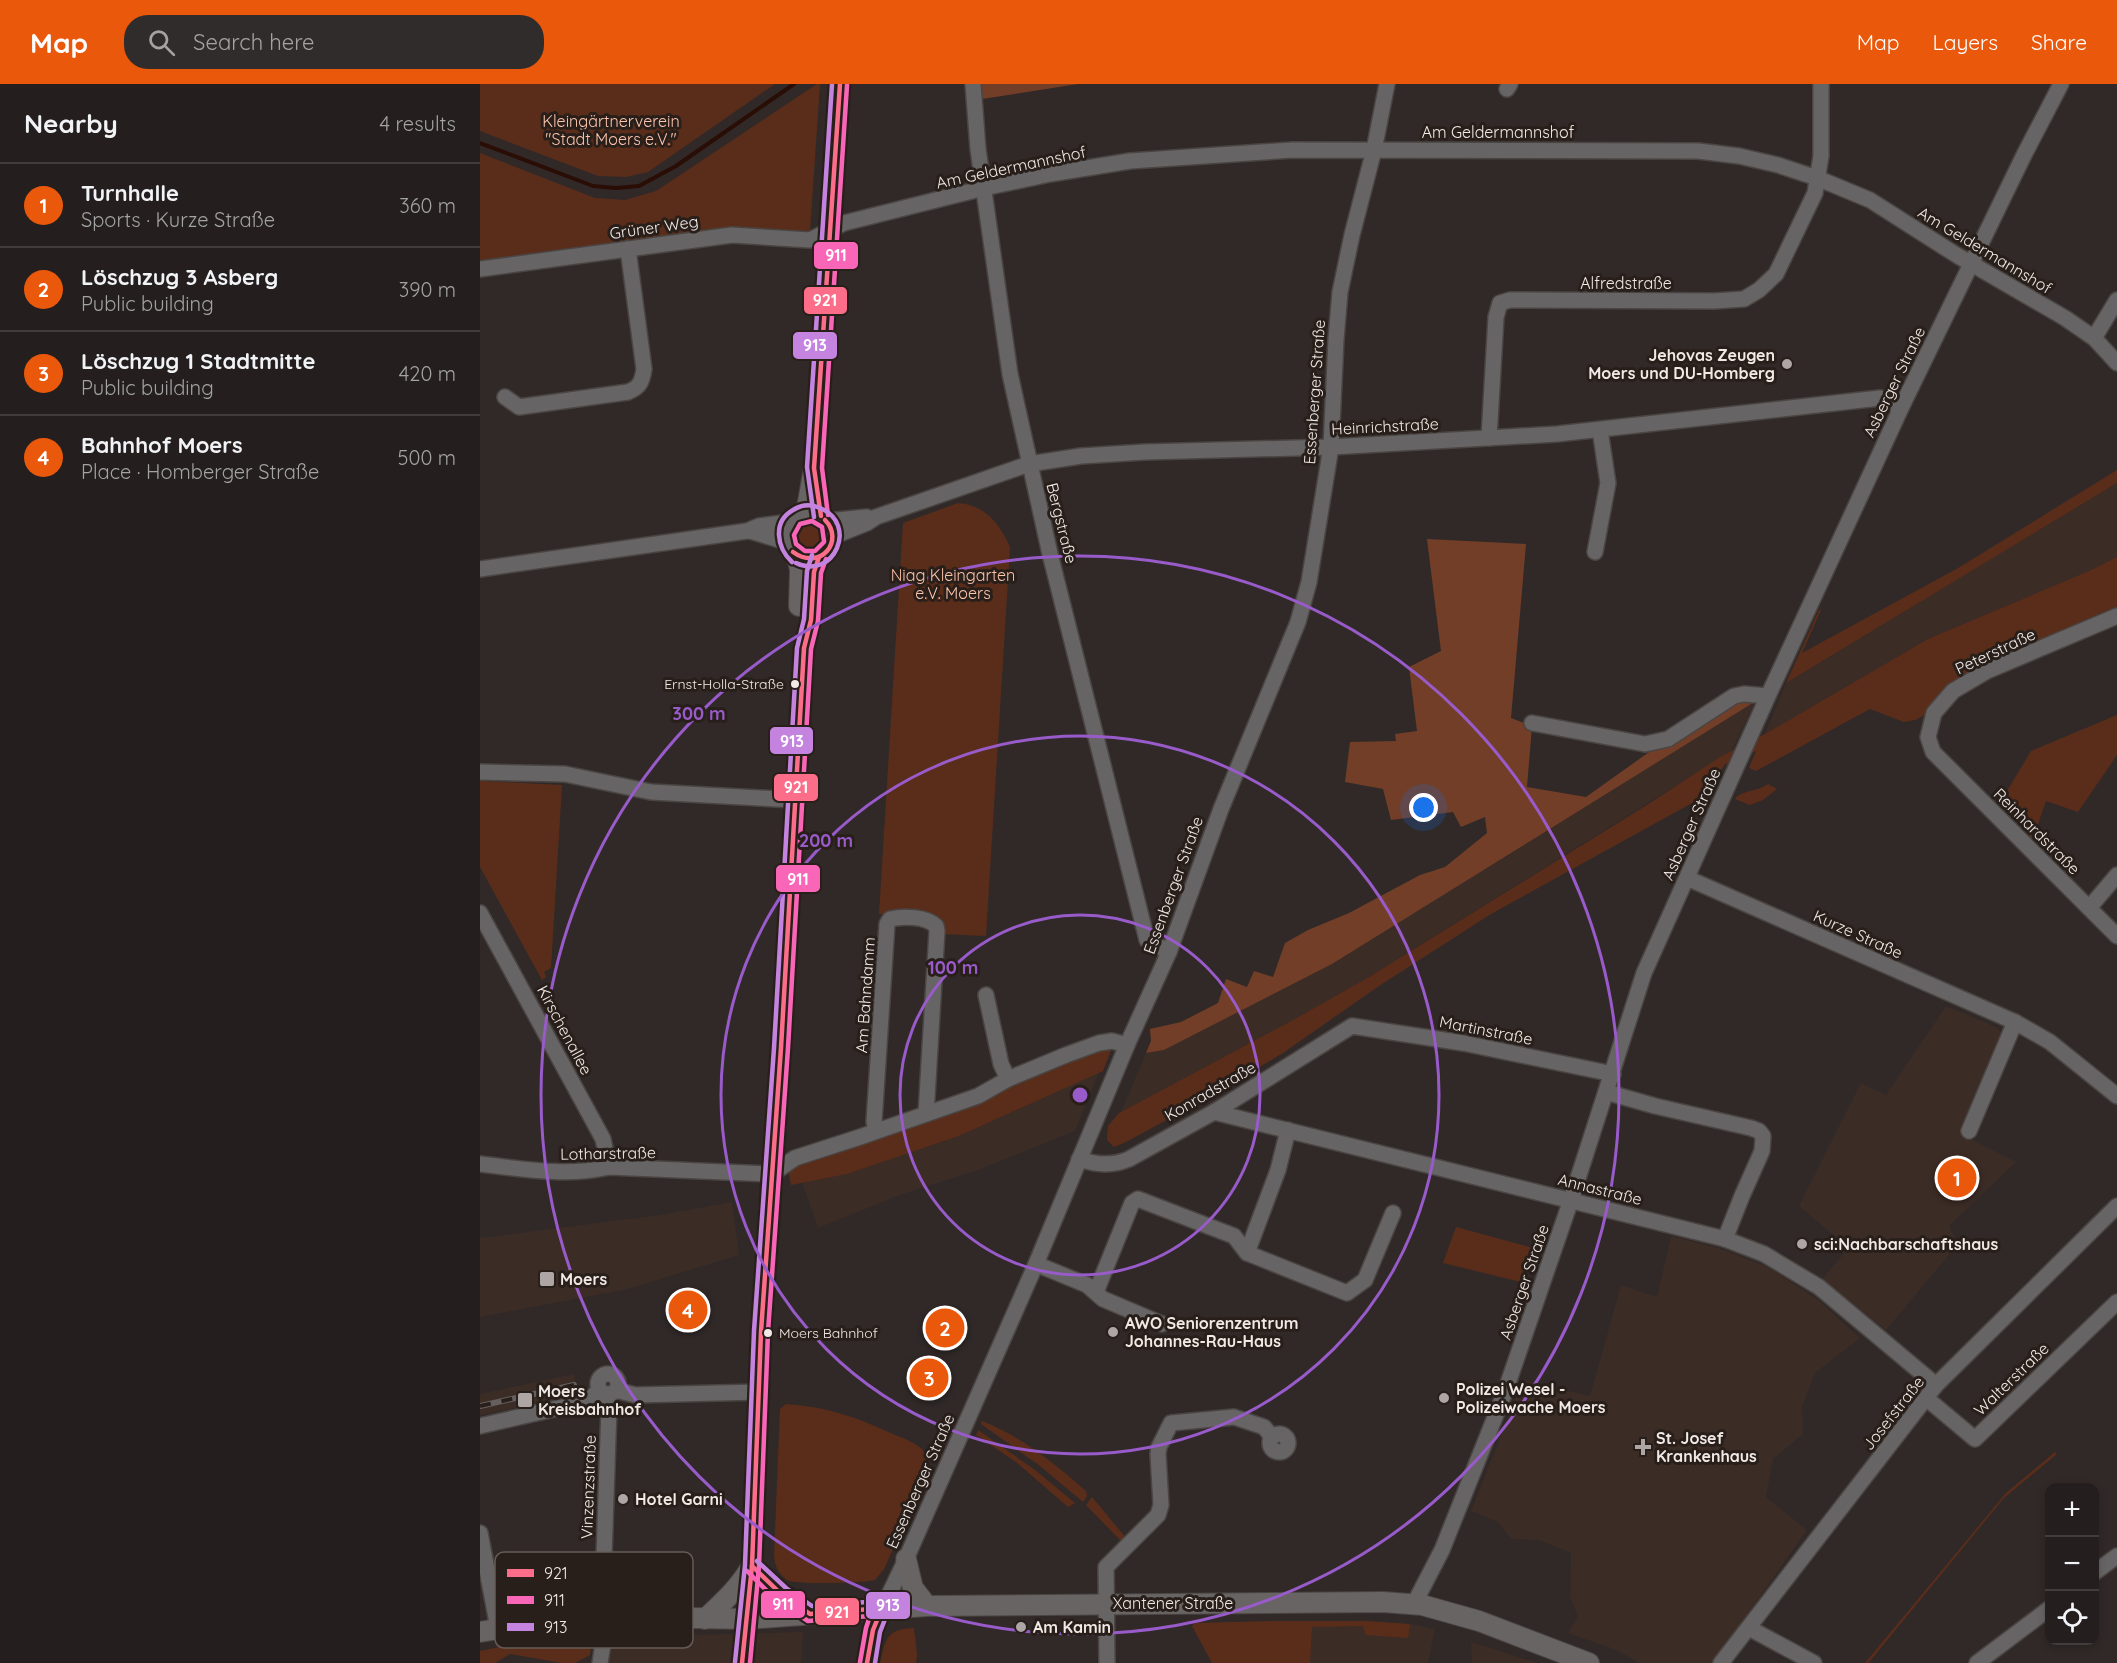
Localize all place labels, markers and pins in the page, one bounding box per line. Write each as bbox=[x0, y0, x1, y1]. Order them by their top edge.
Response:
place label: Jehovas Zeugen Moers und DU-Homberg bbox=[1588, 345, 1775, 383]
marker: Jehovas Zeugen Moers und DU-Homberg bbox=[1780, 357, 1794, 371]
place label: Ernst-Holla-Straße bbox=[664, 675, 784, 693]
marker: Ernst-Holla-Straße bbox=[789, 678, 801, 690]
centre of rings bbox=[1070, 1085, 1090, 1105]
pin: 1 bbox=[1938, 1156, 1976, 1200]
place label: sci:Nachbarschaftshaus bbox=[1814, 1234, 1998, 1254]
marker: sci:Nachbarschaftshaus bbox=[1795, 1237, 1809, 1251]
place label: Moers bbox=[560, 1269, 607, 1289]
marker: Moers bbox=[538, 1270, 556, 1288]
pin: 4 bbox=[668, 1288, 708, 1332]
pin: 2 bbox=[926, 1306, 964, 1350]
place label: AWO Seniorenzentrum Johannes-Rau-Haus bbox=[1125, 1313, 1299, 1351]
place label: Moers Bahnhof bbox=[779, 1324, 878, 1342]
marker: AWO Seniorenzentrum Johannes-Rau-Haus bbox=[1106, 1325, 1120, 1339]
marker: Moers Bahnhof bbox=[762, 1327, 774, 1339]
pin: 3 bbox=[910, 1356, 948, 1400]
place label: Polizei Wesel - Polizeiwache Moers bbox=[1456, 1379, 1606, 1417]
place label: Moers Kreisbahnhof bbox=[538, 1381, 641, 1419]
marker: Moers Kreisbahnhof bbox=[516, 1391, 534, 1409]
marker: Polizei Wesel - Polizeiwache Moers bbox=[1437, 1391, 1451, 1405]
place label: St. Josef Krankenhaus bbox=[1656, 1428, 1757, 1466]
marker: St. Josef Krankenhaus bbox=[1634, 1438, 1652, 1456]
place label: Hotel Garni bbox=[635, 1489, 723, 1509]
marker: Hotel Garni bbox=[616, 1492, 630, 1506]
place label: Am Kamin bbox=[1033, 1617, 1111, 1637]
marker: Am Kamin bbox=[1014, 1620, 1028, 1634]

